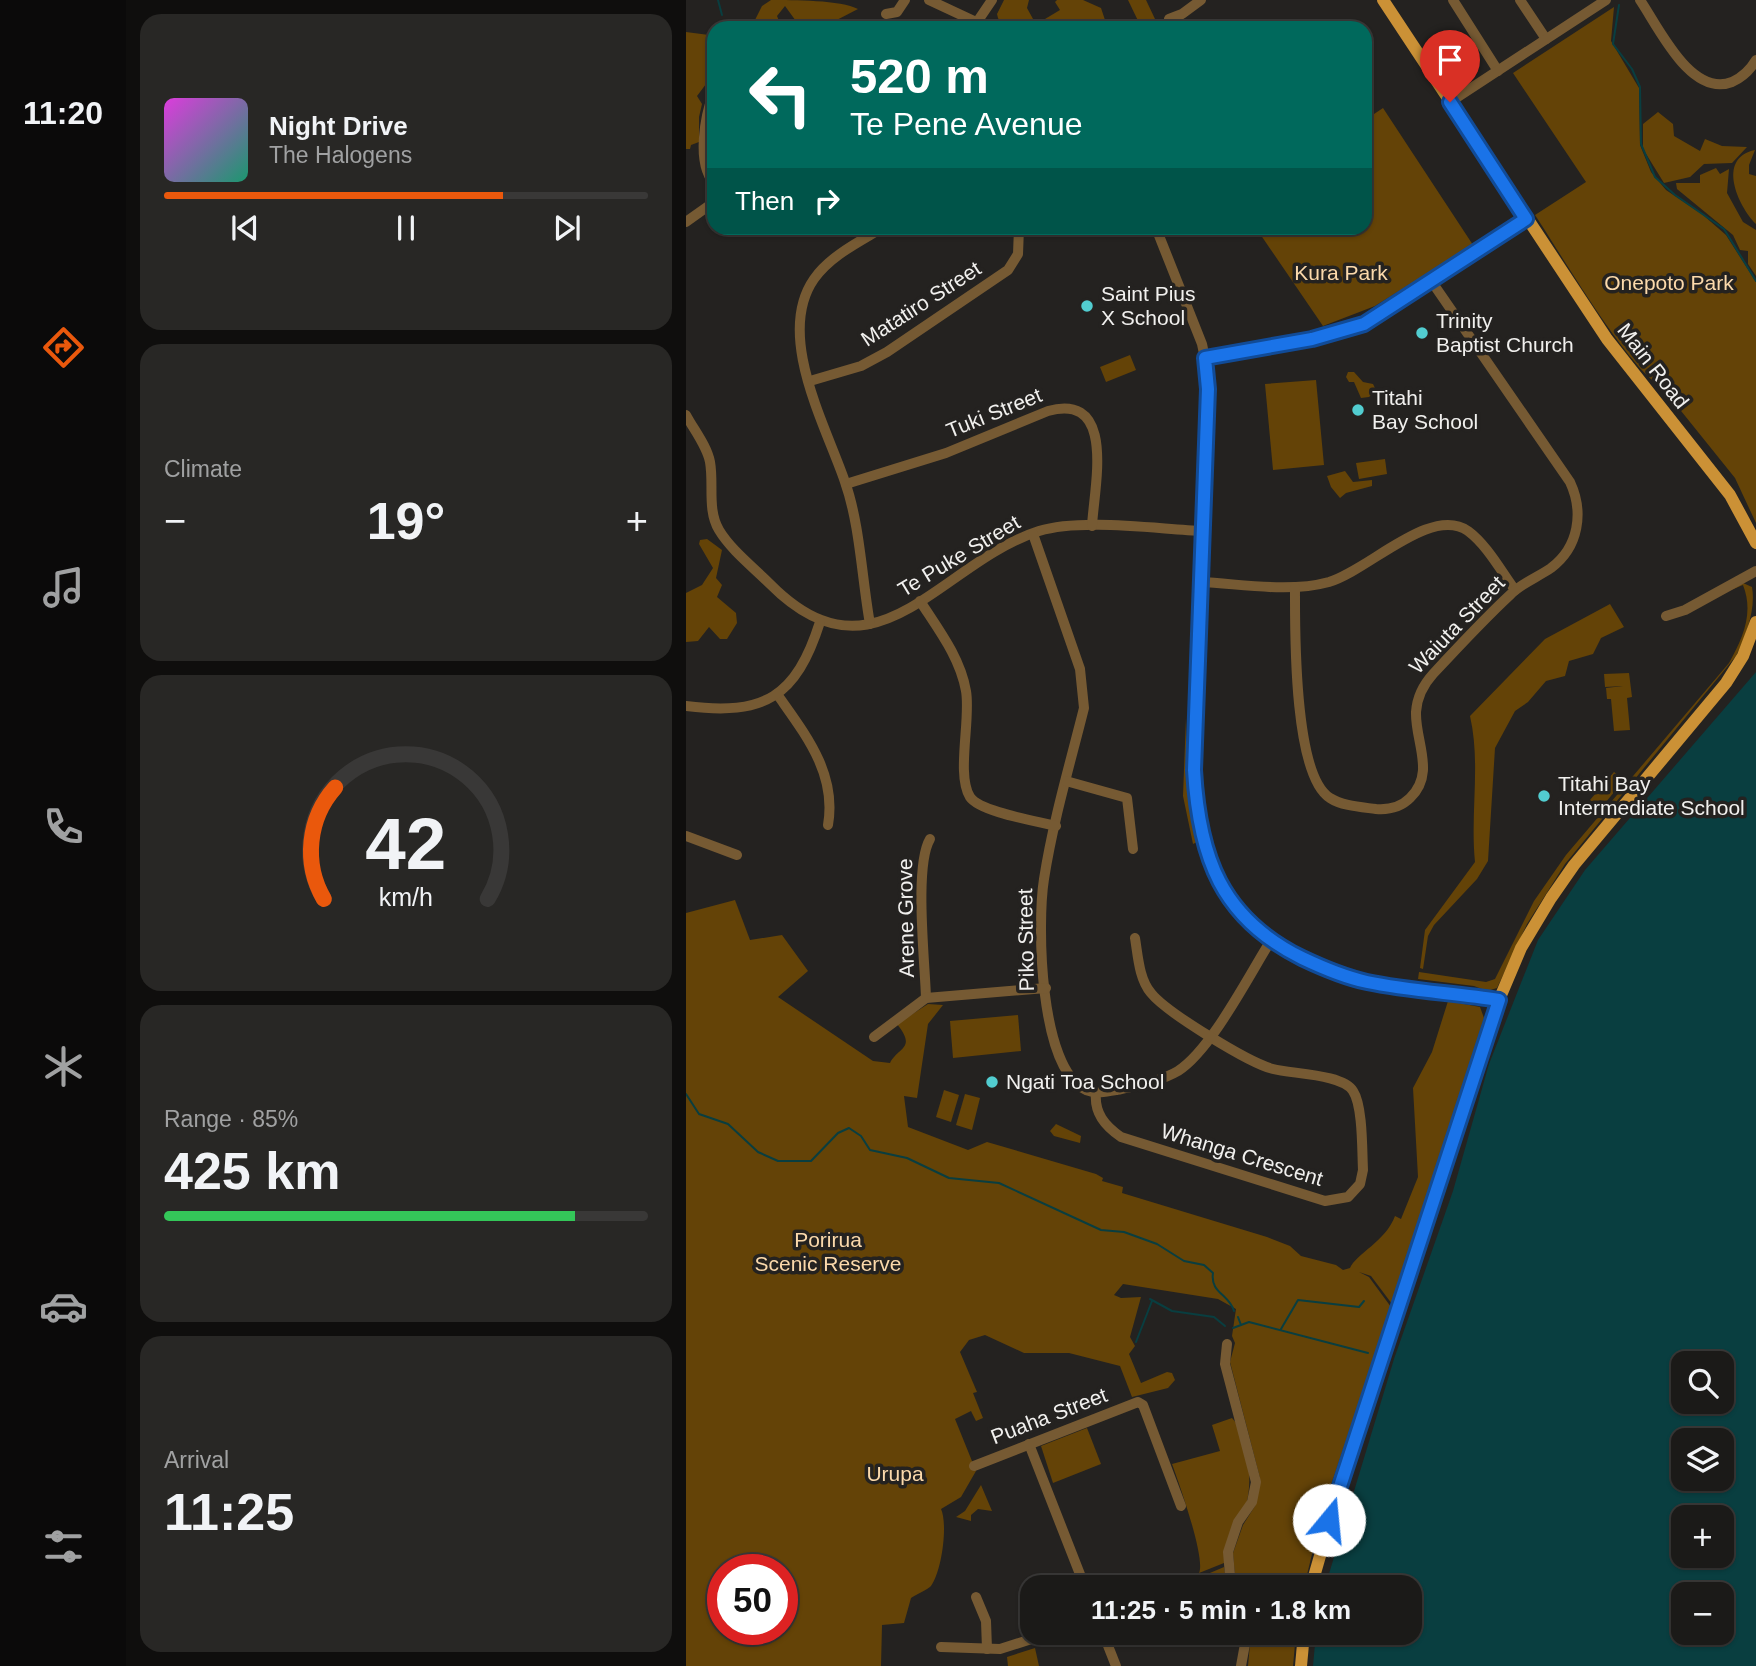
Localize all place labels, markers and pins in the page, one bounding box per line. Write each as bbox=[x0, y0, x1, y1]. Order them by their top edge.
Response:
pin bbox=[1420, 30, 1480, 102]
place label: Saint Pius X School bbox=[1101, 282, 1196, 329]
marker: Saint Pius X School bbox=[1079, 298, 1095, 314]
place label: Trinity Baptist Church bbox=[1436, 309, 1574, 356]
marker: Trinity Baptist Church bbox=[1414, 325, 1430, 341]
place label: Titahi Bay School bbox=[1372, 386, 1478, 433]
marker: Titahi Bay School bbox=[1350, 402, 1366, 418]
place label: Titahi Bay Intermediate School bbox=[1558, 772, 1745, 819]
marker: Titahi Bay Intermediate School bbox=[1536, 788, 1552, 804]
place label: Ngati Toa School bbox=[1006, 1070, 1164, 1093]
marker: Ngati Toa School bbox=[984, 1074, 1000, 1090]

